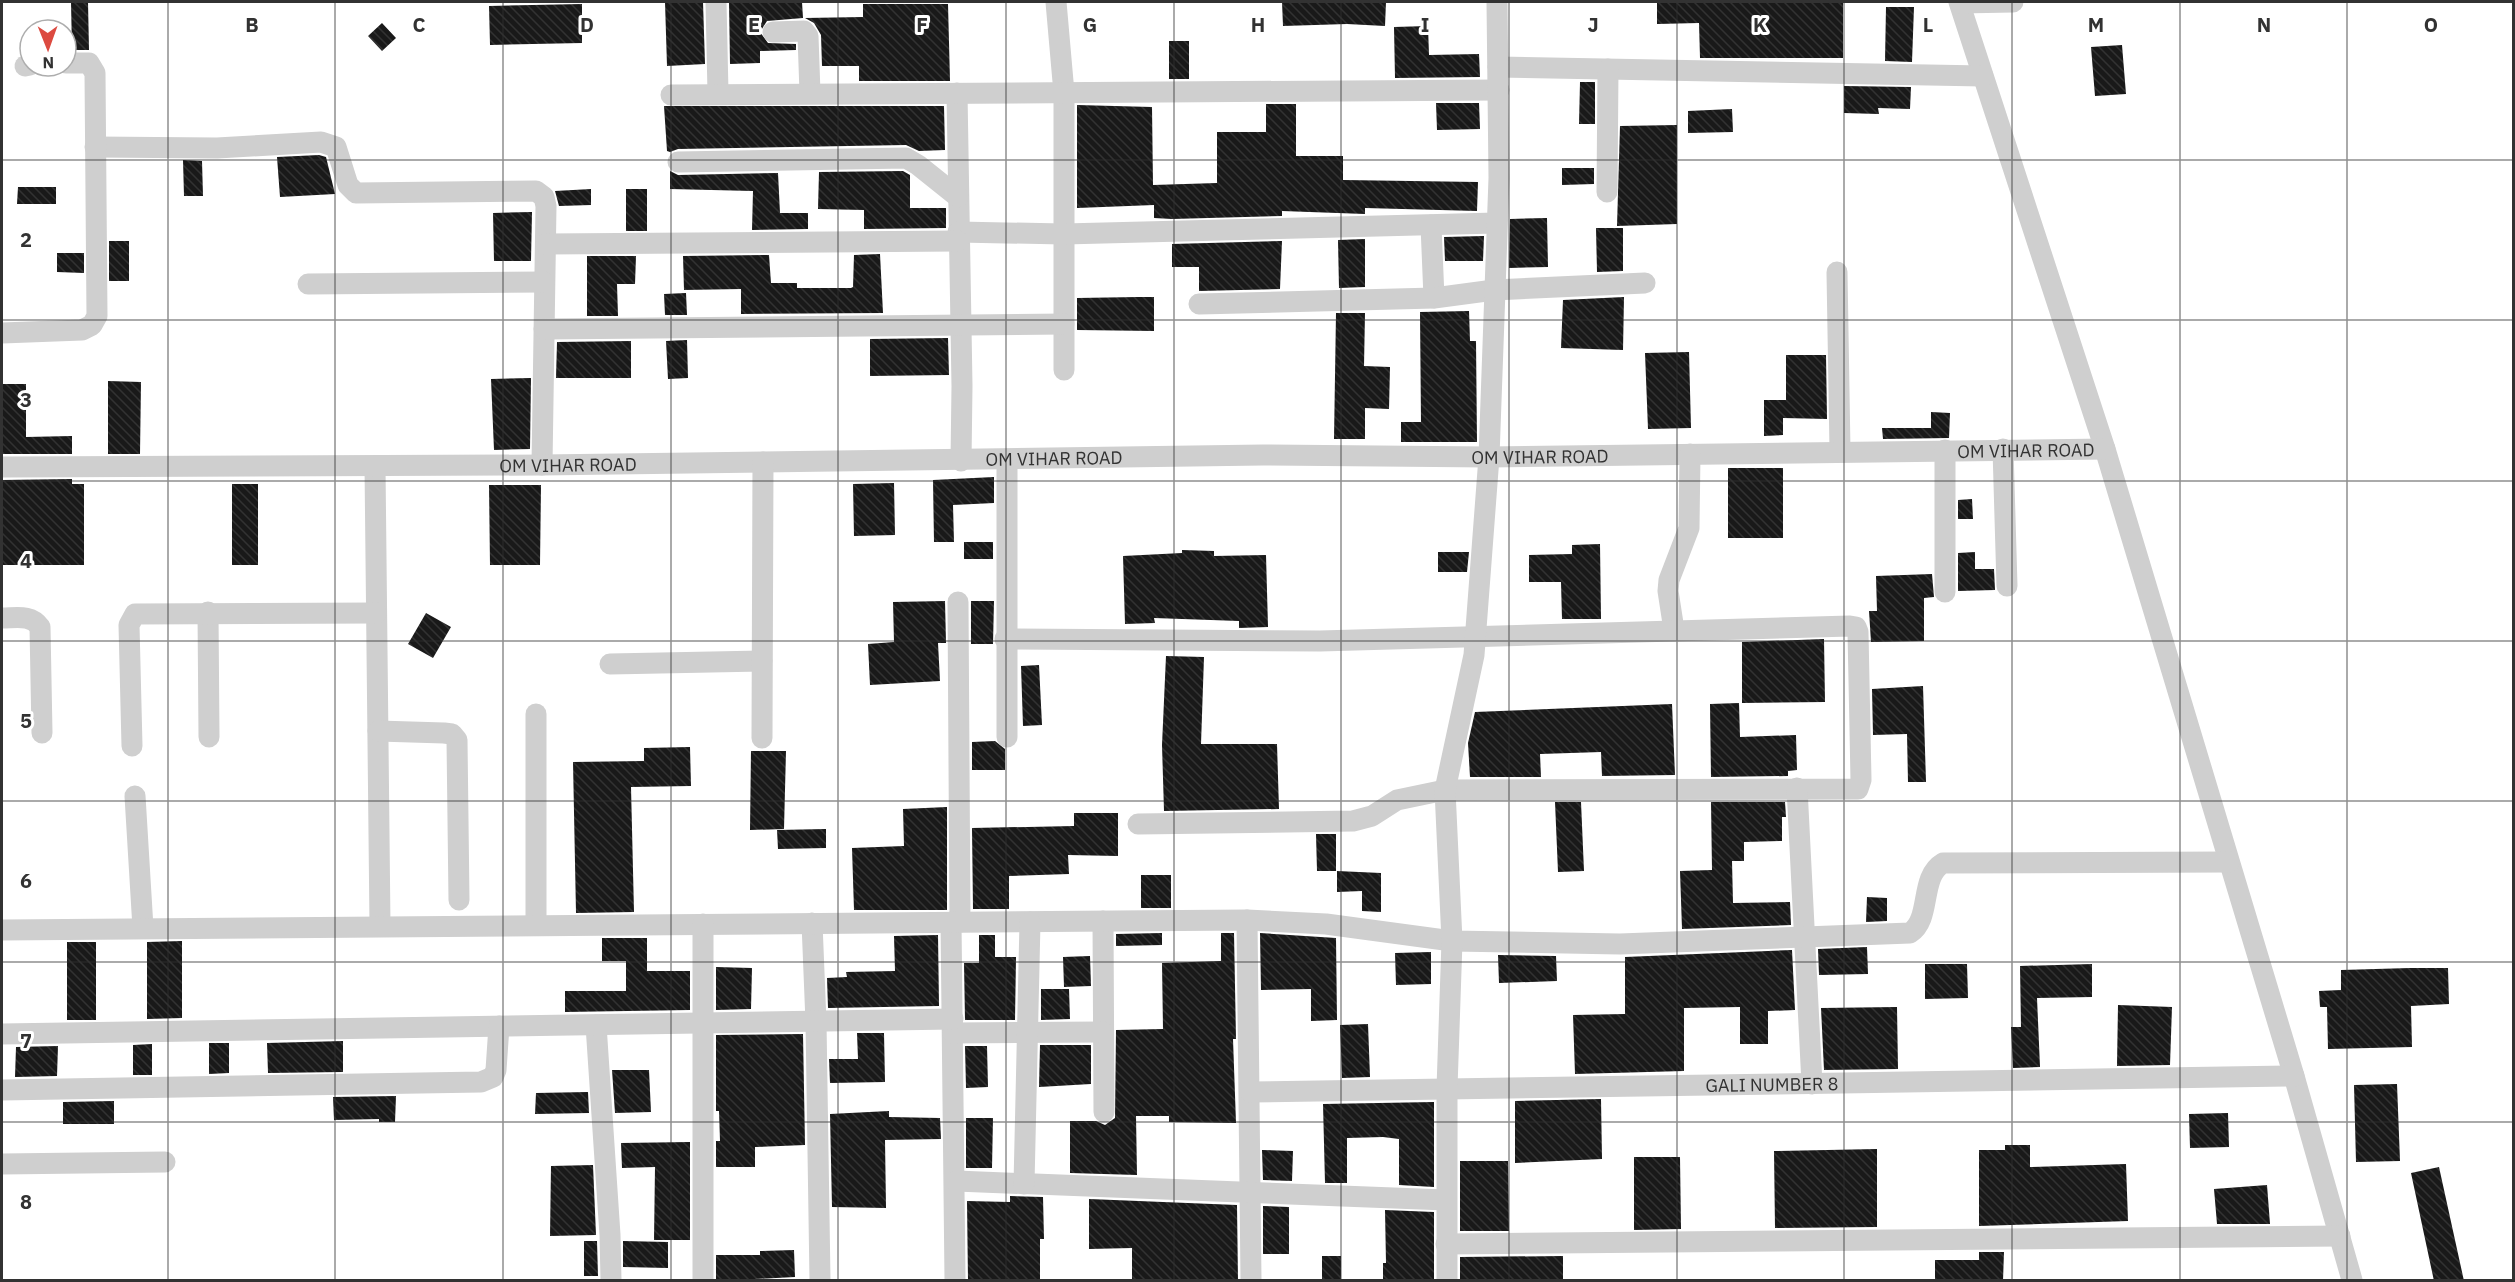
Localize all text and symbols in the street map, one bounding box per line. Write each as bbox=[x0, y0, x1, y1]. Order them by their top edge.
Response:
text: B bbox=[245, 11, 259, 38]
text: C bbox=[412, 11, 426, 38]
text: D bbox=[580, 11, 594, 38]
text: E bbox=[748, 11, 760, 38]
text: F bbox=[916, 11, 928, 38]
text: G bbox=[1083, 11, 1097, 38]
text: H bbox=[1251, 11, 1265, 38]
text: I bbox=[1421, 11, 1429, 38]
text: J bbox=[1587, 11, 1599, 38]
text: K bbox=[1753, 11, 1767, 38]
text: L bbox=[1923, 11, 1933, 38]
text: M bbox=[2088, 11, 2104, 38]
text: N bbox=[2257, 11, 2271, 38]
text: O bbox=[2424, 11, 2438, 38]
north arrow bbox=[18, 18, 78, 78]
text: N bbox=[42, 53, 54, 73]
text: 2 bbox=[20, 226, 32, 253]
text: 3 bbox=[20, 386, 32, 413]
street label: OM VIHAR ROAD bbox=[1957, 438, 2095, 462]
street label: OM VIHAR ROAD bbox=[1471, 444, 1609, 469]
street label: OM VIHAR ROAD bbox=[985, 445, 1123, 470]
street label: OM VIHAR ROAD bbox=[499, 452, 637, 477]
text: 4 bbox=[20, 547, 32, 574]
text: 5 bbox=[20, 707, 32, 734]
text: 6 bbox=[20, 867, 32, 894]
text: 7 bbox=[20, 1027, 32, 1054]
street label: GALI NUMBER 8 bbox=[1705, 1071, 1839, 1097]
text: 8 bbox=[20, 1188, 32, 1215]

